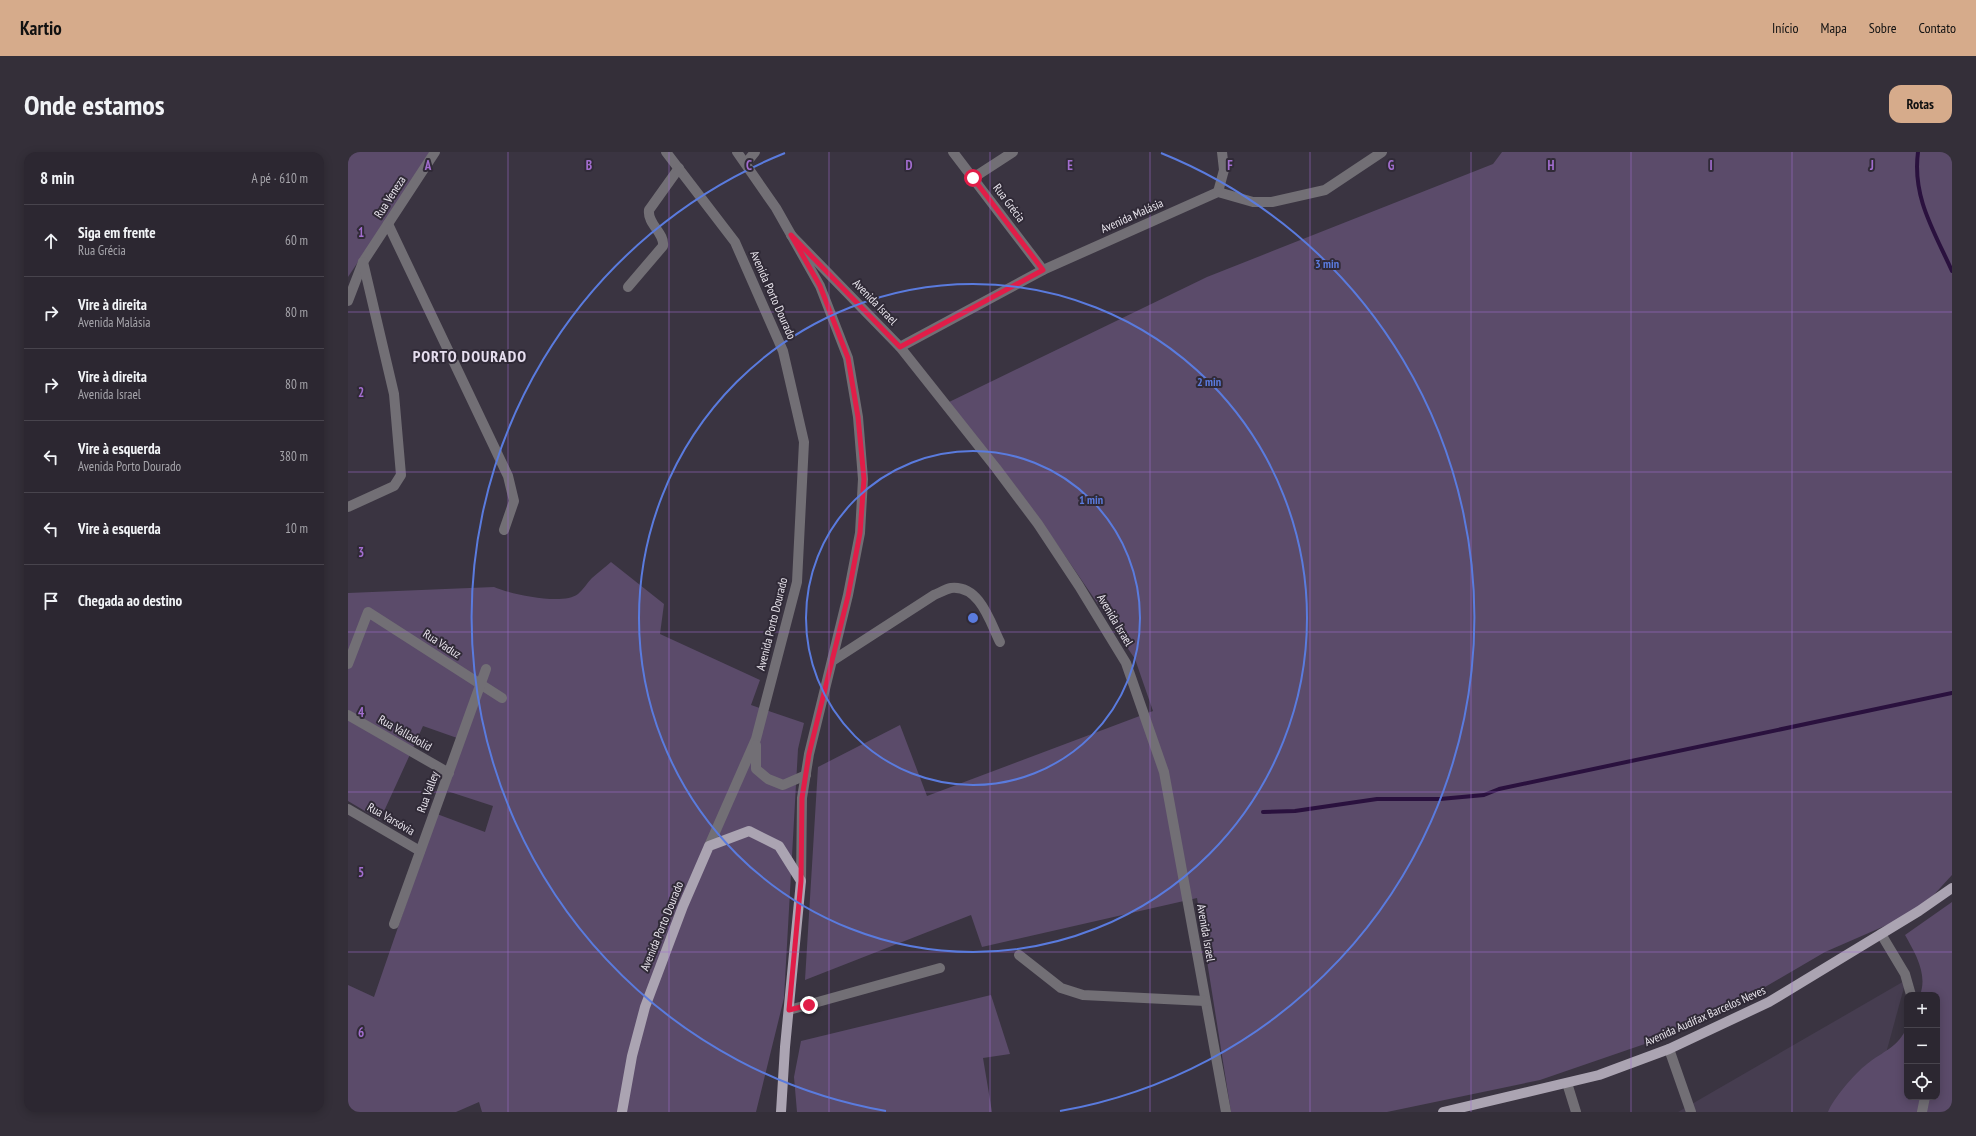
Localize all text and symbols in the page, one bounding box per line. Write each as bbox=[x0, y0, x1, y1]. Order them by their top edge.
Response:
text: Kartio bbox=[20, 16, 62, 40]
text: Início bbox=[1772, 19, 1799, 37]
text: Mapa bbox=[1821, 19, 1847, 37]
text: Sobre bbox=[1869, 19, 1897, 37]
text: Contato bbox=[1919, 19, 1956, 37]
button: Rotas bbox=[1889, 85, 1952, 123]
text: Onde estamos bbox=[24, 86, 165, 123]
text: A bbox=[424, 157, 432, 174]
text: B bbox=[586, 157, 592, 174]
text: C bbox=[746, 157, 752, 174]
text: D bbox=[906, 157, 913, 174]
text: E bbox=[1067, 157, 1073, 174]
text: F bbox=[1227, 157, 1233, 174]
text: G bbox=[1388, 157, 1395, 174]
text: H bbox=[1548, 157, 1555, 174]
text: I bbox=[1709, 157, 1713, 174]
text: J bbox=[1869, 157, 1874, 174]
text: 8 min bbox=[40, 167, 74, 189]
route start bbox=[964, 169, 982, 187]
text: A pé · 610 m bbox=[251, 170, 308, 187]
street label: Rua Veneza bbox=[370, 173, 409, 221]
street label: Rua Grécia bbox=[990, 181, 1029, 225]
street label: Avenida Malásia bbox=[1098, 195, 1166, 236]
text: Siga em frente bbox=[78, 223, 156, 242]
text: 1 bbox=[358, 224, 364, 241]
icon: ahead bbox=[40, 230, 62, 252]
text: 60 m bbox=[285, 232, 308, 249]
text: Rua Grécia bbox=[78, 242, 126, 259]
street label: Avenida Porto Dourado bbox=[747, 248, 800, 341]
text: 3 min bbox=[1315, 256, 1339, 271]
street label: Avenida Israel bbox=[850, 276, 901, 328]
text: Vire à direita bbox=[78, 295, 147, 314]
icon: right bbox=[40, 302, 62, 324]
text: 80 m bbox=[285, 304, 308, 321]
text: Avenida Malásia bbox=[78, 314, 150, 331]
district label: PORTO DOURADO bbox=[413, 346, 527, 366]
text: Vire à direita bbox=[78, 367, 147, 386]
icon: right bbox=[40, 374, 62, 396]
text: 2 min bbox=[1197, 374, 1221, 389]
text: 80 m bbox=[285, 376, 308, 393]
text: 2 bbox=[358, 384, 364, 401]
text: Avenida Israel bbox=[78, 386, 141, 403]
text: Vire à esquerda bbox=[78, 439, 161, 458]
icon: left bbox=[40, 446, 62, 468]
text: 380 m bbox=[279, 448, 308, 465]
text: Avenida Porto Dourado bbox=[78, 458, 181, 475]
text: 1 min bbox=[1079, 492, 1103, 507]
icon: left bbox=[40, 518, 62, 540]
text: Vire à esquerda bbox=[78, 519, 161, 538]
text: 10 m bbox=[285, 520, 308, 537]
text: 3 bbox=[358, 544, 364, 561]
street label: Avenida Porto Dourado bbox=[753, 576, 790, 672]
icon: arrive bbox=[40, 590, 62, 612]
text: Chegada ao destino bbox=[78, 591, 182, 610]
street label: Avenida Israel bbox=[1094, 591, 1137, 649]
centre of rings bbox=[966, 611, 980, 625]
street label: Rua Vaduz bbox=[420, 626, 464, 661]
text: 4 bbox=[358, 704, 365, 721]
street label: Rua Valladolid bbox=[376, 711, 435, 754]
street label: Rua Valley bbox=[413, 769, 442, 814]
street label: Rua Varsóvia bbox=[365, 799, 418, 838]
text: 5 bbox=[358, 864, 364, 881]
street label: Avenida Porto Dourado bbox=[637, 879, 686, 973]
street label: Avenida Israel bbox=[1194, 903, 1219, 963]
street label: Avenida Audifax Barcelos Neves bbox=[1642, 982, 1768, 1049]
map controls bbox=[1904, 992, 1940, 1100]
button: + bbox=[1904, 992, 1940, 1028]
route end bbox=[800, 996, 818, 1014]
text: 6 bbox=[358, 1024, 364, 1041]
button: − bbox=[1904, 1028, 1940, 1064]
button: locate bbox=[1904, 1064, 1940, 1100]

